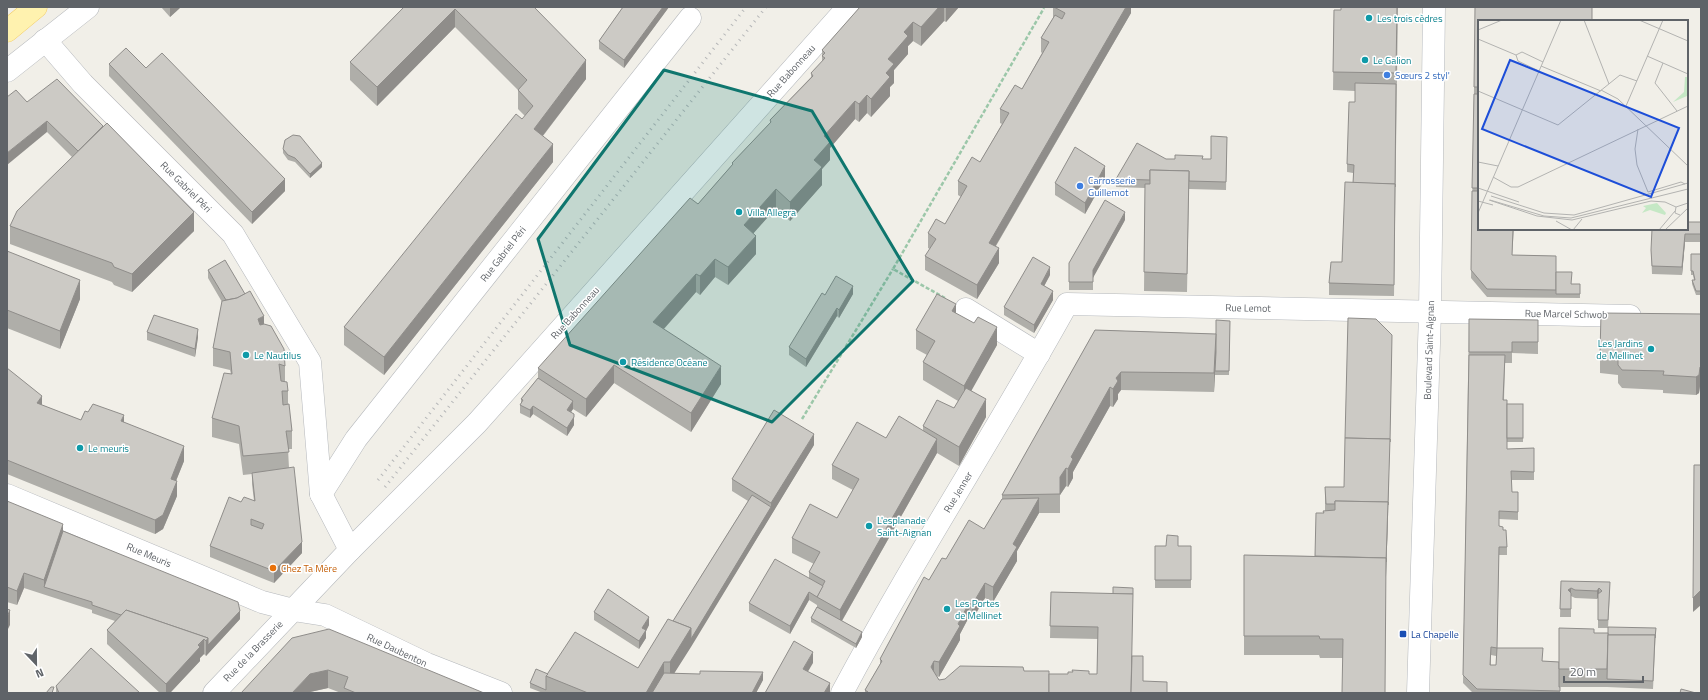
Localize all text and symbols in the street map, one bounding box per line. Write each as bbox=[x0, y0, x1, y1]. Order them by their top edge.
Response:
place label: Les trois cèdres bbox=[1377, 11, 1443, 26]
marker: Les trois cèdres bbox=[1364, 13, 1374, 23]
inset map bbox=[1478, 20, 1688, 230]
street label: Rue Babonneau bbox=[763, 41, 819, 101]
place label: Le Galion bbox=[1373, 53, 1411, 68]
marker: Le Galion bbox=[1360, 55, 1370, 65]
place label: Sœurs 2 styl' bbox=[1395, 68, 1450, 83]
marker: Sœurs 2 styl' bbox=[1382, 70, 1392, 80]
street label: Rue Gabriel Péri bbox=[157, 158, 215, 216]
place label: Carrosserie Guillemot bbox=[1088, 173, 1136, 200]
marker: Carrosserie Guillemot bbox=[1075, 181, 1085, 191]
place label: Villa Allegra bbox=[747, 205, 796, 220]
marker: Villa Allegra bbox=[734, 207, 744, 217]
street label: Rue Gabriel Péri bbox=[476, 223, 530, 285]
street label: Rue Babonneau bbox=[547, 283, 603, 343]
street label: Rue Lemot bbox=[1225, 300, 1271, 316]
street label: Boulevard Saint-Aignan bbox=[1420, 300, 1438, 400]
street label: Rue Marcel Schwob bbox=[1525, 306, 1607, 322]
place label: Les Jardins de Mellinet bbox=[1596, 336, 1643, 363]
marker: Les Jardins de Mellinet bbox=[1646, 344, 1656, 354]
place label: Le Nautilus bbox=[254, 348, 301, 363]
marker: Le Nautilus bbox=[241, 350, 251, 360]
place label: Résidence Océane bbox=[631, 355, 708, 370]
marker: Résidence Océane bbox=[618, 357, 628, 367]
place label: Le meuris bbox=[88, 441, 129, 456]
marker: Le meuris bbox=[75, 443, 85, 453]
street label: Rue Jenner bbox=[940, 468, 977, 516]
place label: L'esplanade Saint-Aignan bbox=[877, 513, 932, 540]
marker: L'esplanade Saint-Aignan bbox=[864, 521, 874, 531]
street label: Rue Meuris bbox=[124, 539, 174, 571]
place label: Chez Ta Mère bbox=[281, 561, 337, 576]
marker: Chez Ta Mère bbox=[268, 563, 278, 573]
place label: Les Portes de Mellinet bbox=[955, 596, 1002, 623]
marker: Les Portes de Mellinet bbox=[942, 604, 952, 614]
street label: Rue de la Brasserie bbox=[220, 617, 286, 685]
place label: La Chapelle bbox=[1411, 627, 1459, 642]
street label: Rue Daubenton bbox=[364, 629, 430, 671]
marker: La Chapelle bbox=[1398, 629, 1408, 639]
north arrow bbox=[16, 644, 56, 684]
scale bar bbox=[1564, 658, 1643, 684]
text: 20 m bbox=[1570, 662, 1596, 681]
text: N bbox=[33, 664, 46, 682]

